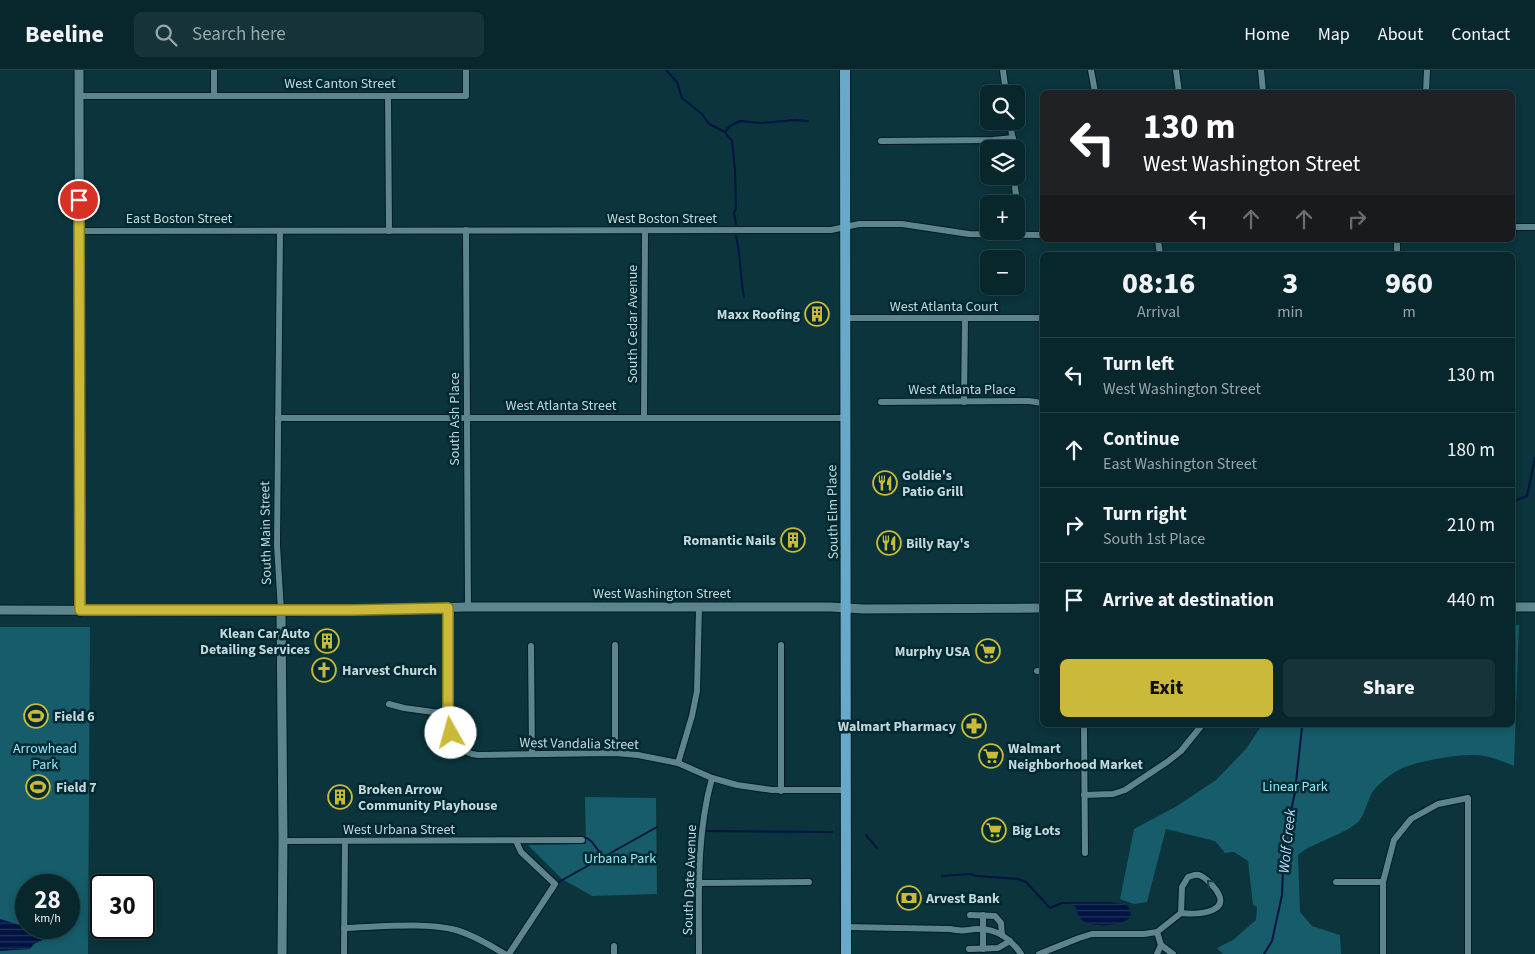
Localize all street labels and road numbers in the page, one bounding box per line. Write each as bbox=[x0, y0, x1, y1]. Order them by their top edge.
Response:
street label: West Canton Street bbox=[284, 74, 396, 94]
street label: East Boston Street bbox=[126, 209, 233, 229]
street label: West Boston Street bbox=[607, 209, 717, 229]
street label: South Cedar Avenue bbox=[623, 265, 643, 383]
street label: West Atlanta Court bbox=[890, 297, 999, 317]
street label: South Ash Place bbox=[445, 372, 465, 466]
street label: West Atlanta Place bbox=[908, 380, 1016, 400]
street label: West Atlanta Street bbox=[506, 396, 617, 416]
street label: South Elm Place bbox=[822, 464, 844, 560]
street label: South Main Street bbox=[255, 481, 277, 585]
street label: West Washington Street bbox=[593, 584, 731, 604]
street label: West Vandalia Street bbox=[519, 733, 639, 755]
street label: West Urbana Street bbox=[343, 820, 455, 840]
street label: South Date Avenue bbox=[678, 824, 702, 936]

